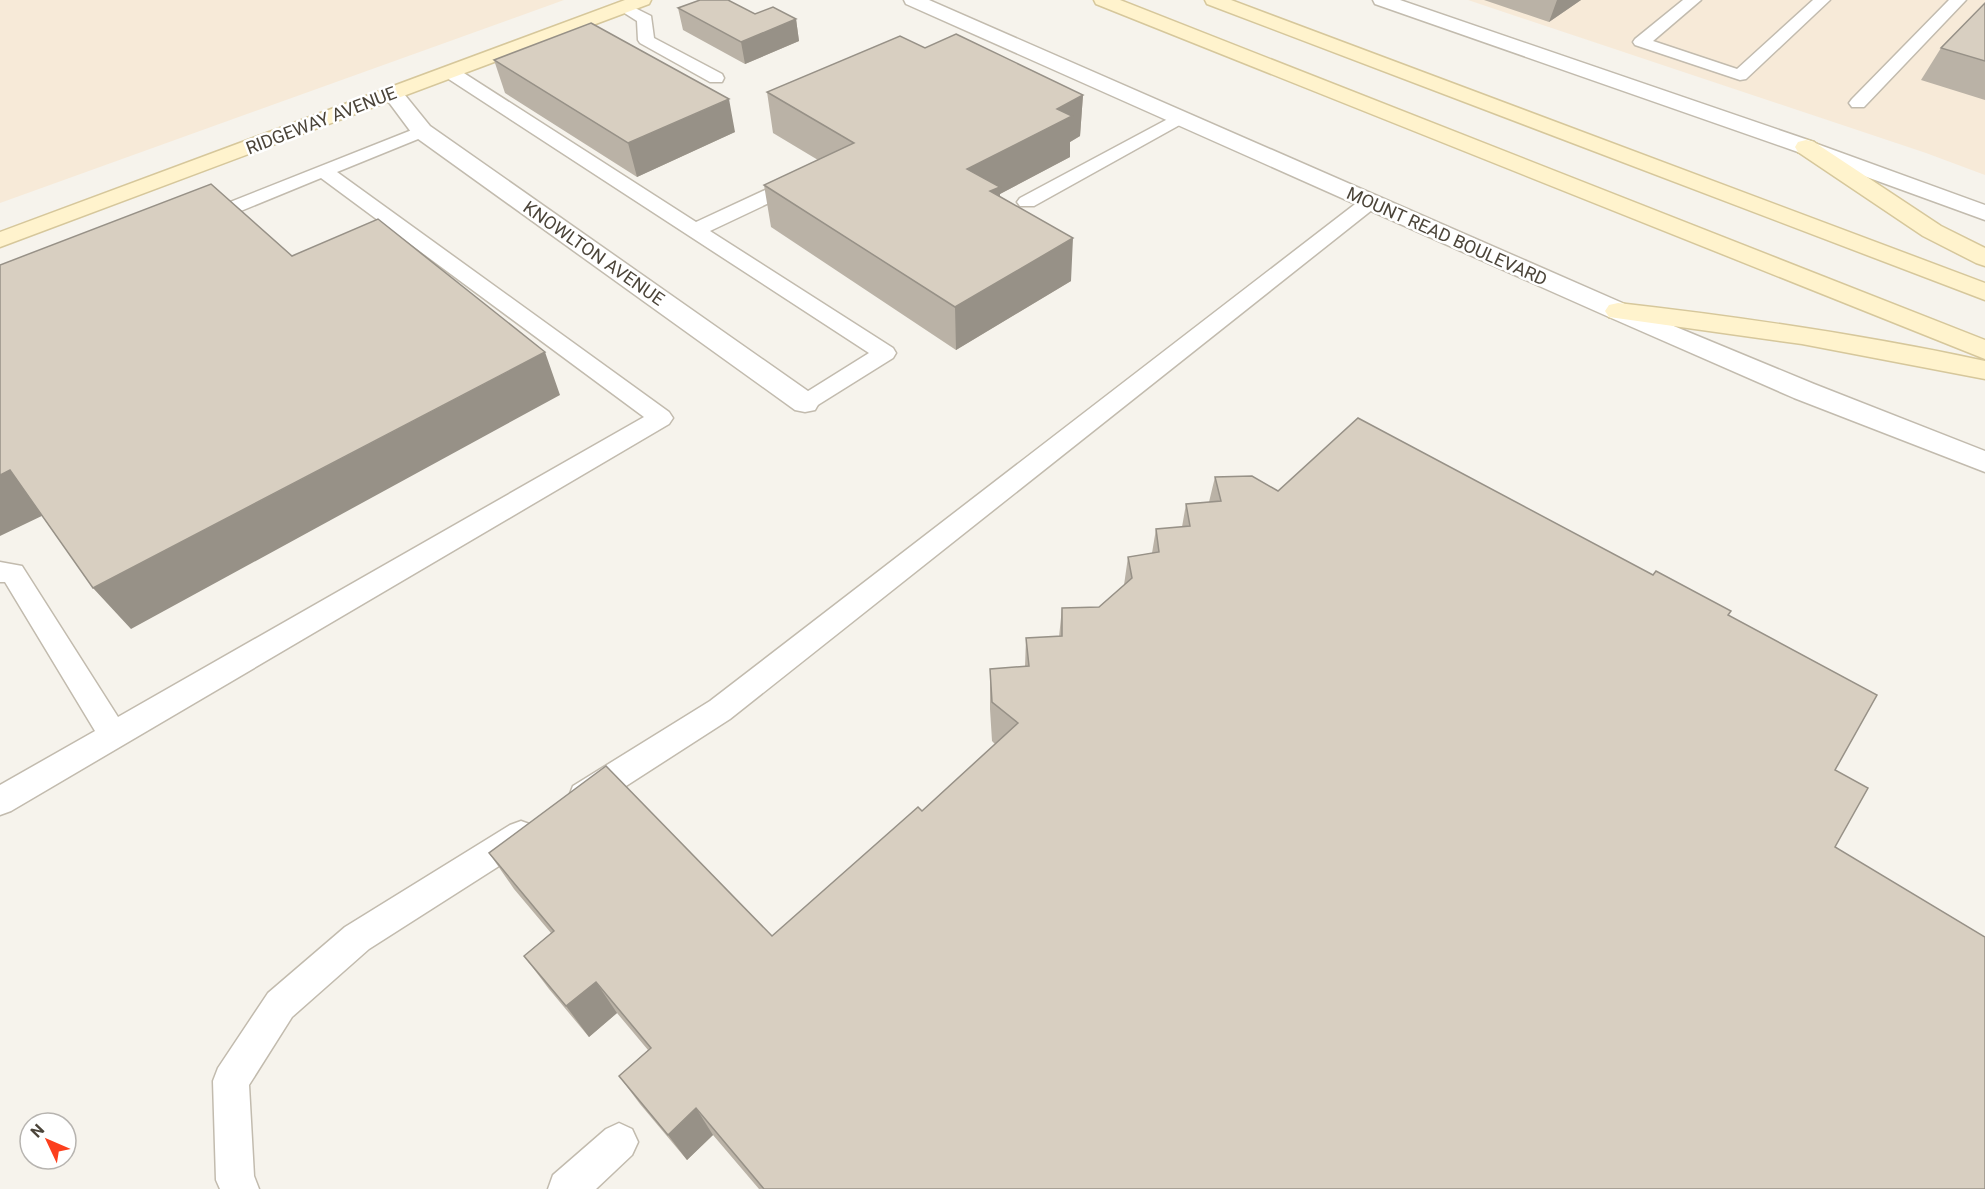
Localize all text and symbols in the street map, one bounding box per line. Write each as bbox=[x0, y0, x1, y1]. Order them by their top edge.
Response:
street label: RIDGEWAY AVENUE bbox=[243, 82, 399, 158]
street label: MOUNT READ BOULEVARD bbox=[1344, 182, 1550, 290]
street label: KNOWLTON AVENUE bbox=[519, 196, 669, 310]
north arrow bbox=[18, 1111, 78, 1171]
text: N bbox=[27, 1120, 48, 1142]

